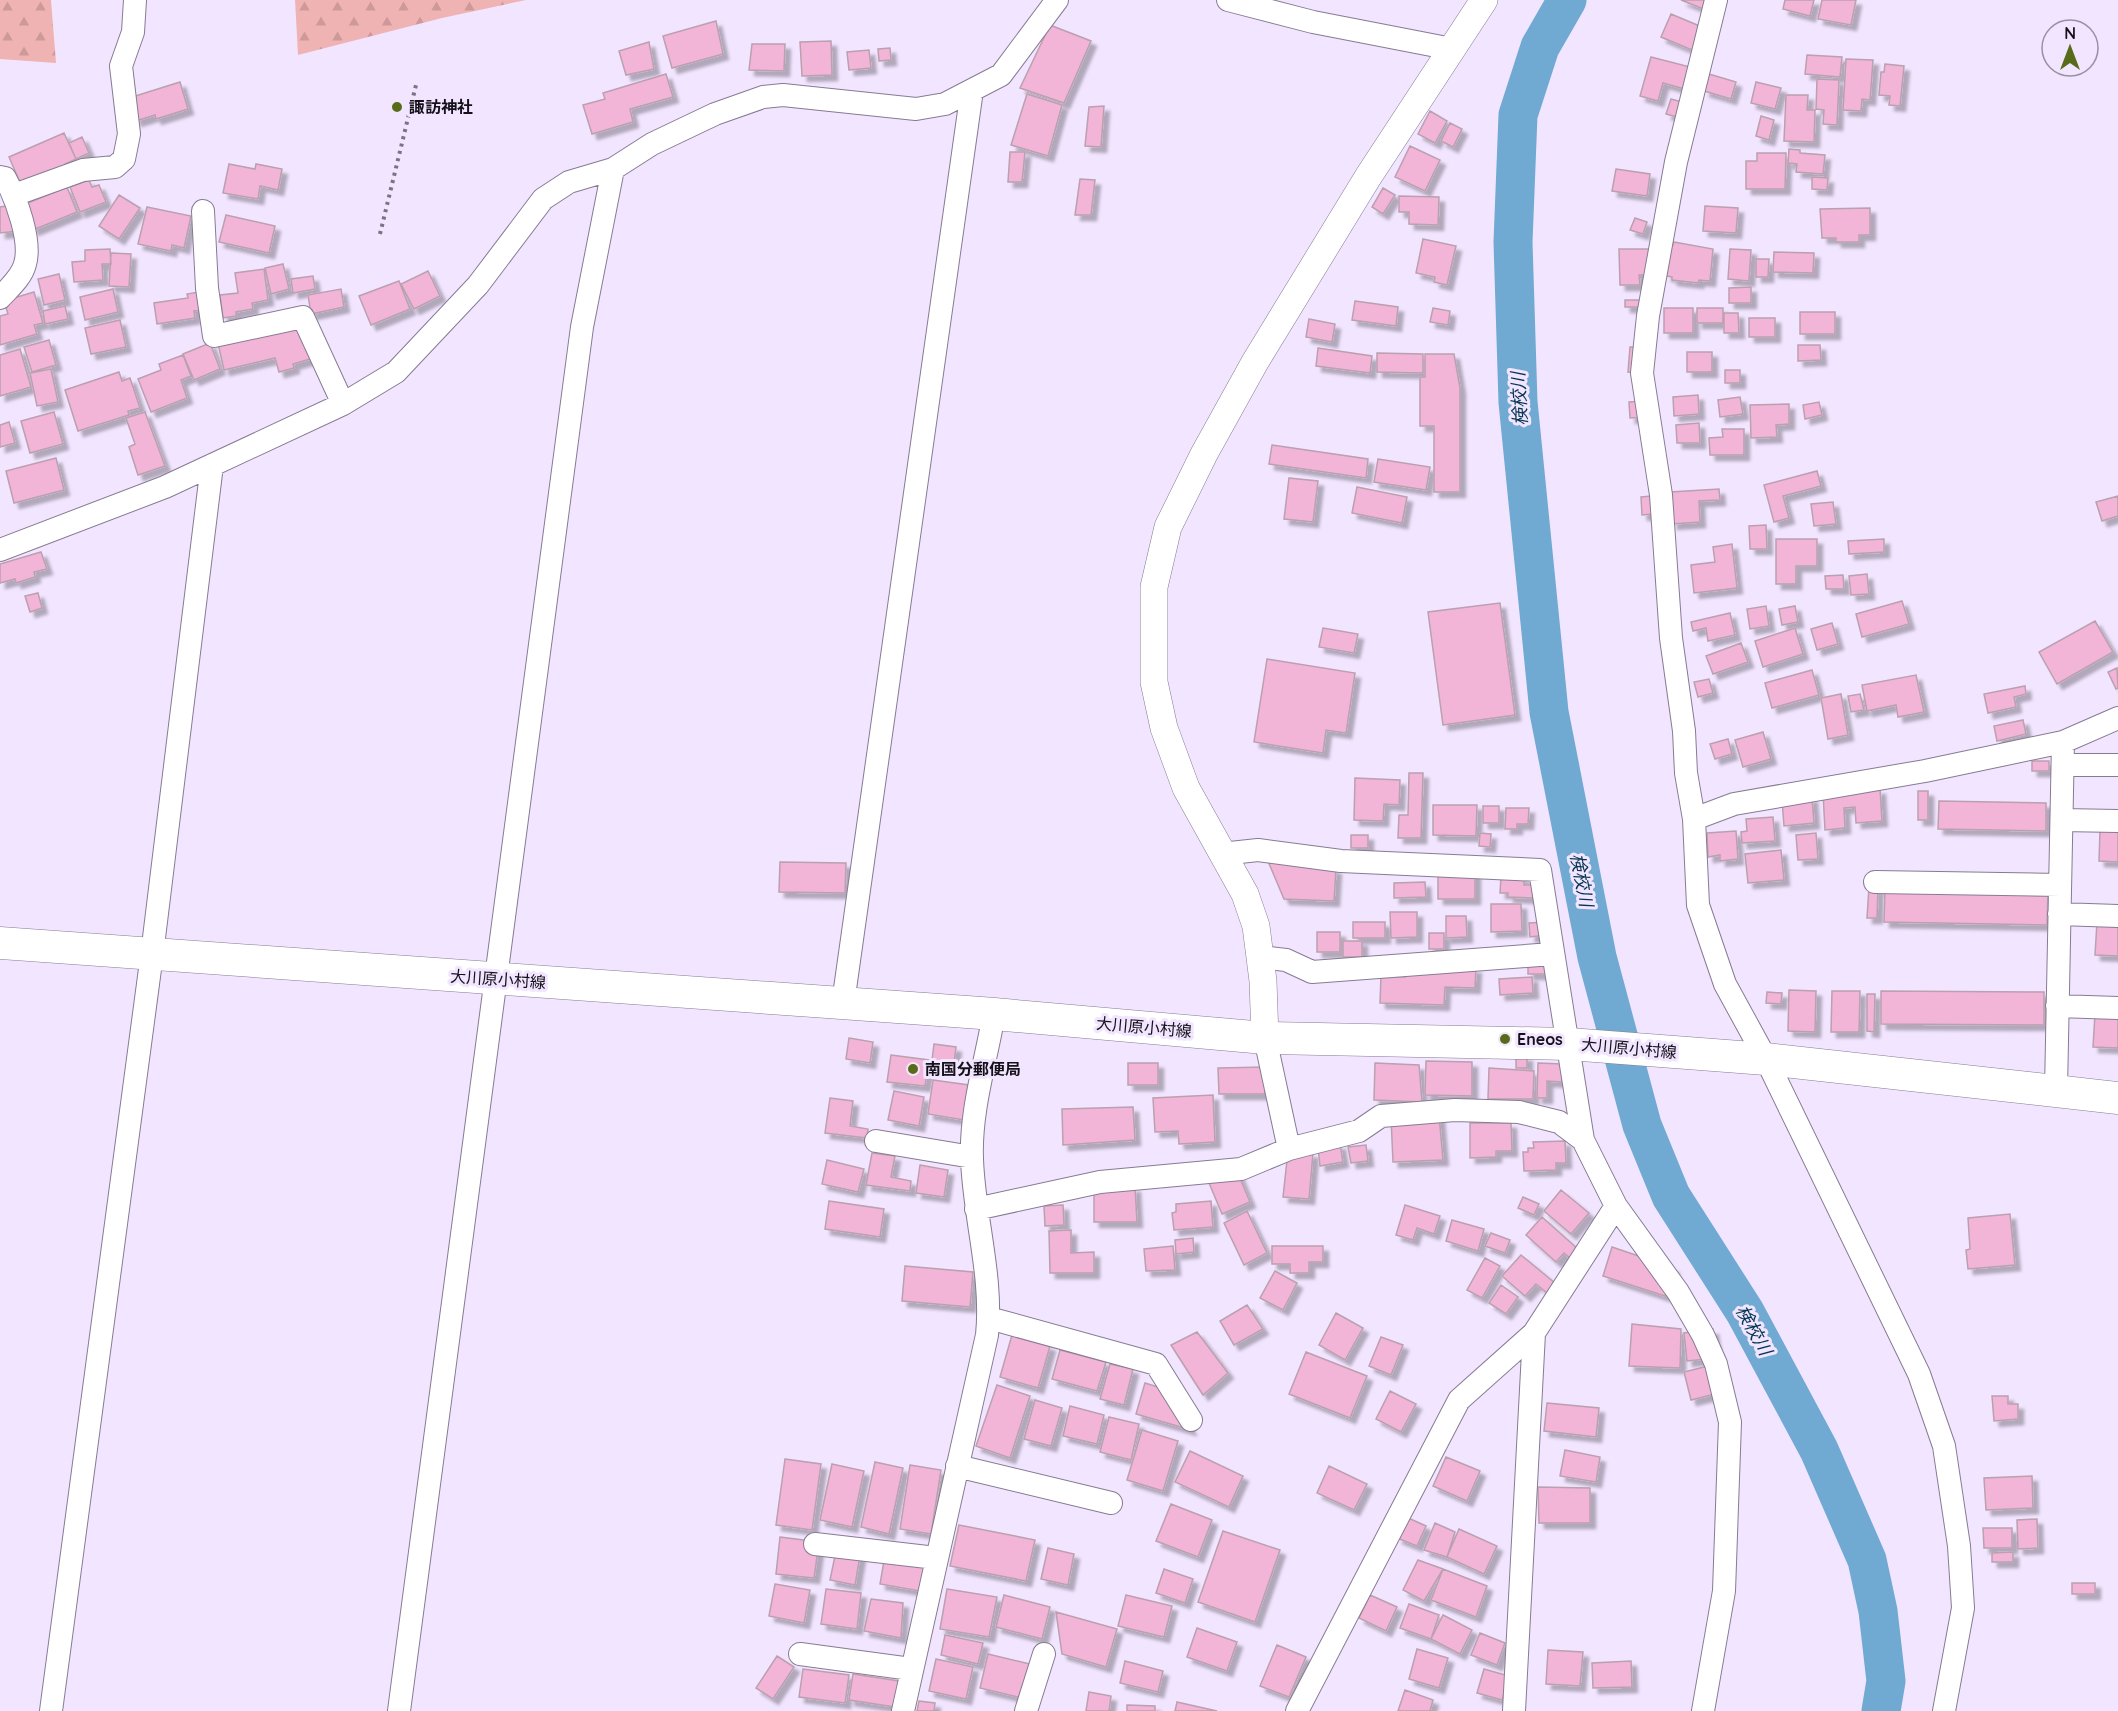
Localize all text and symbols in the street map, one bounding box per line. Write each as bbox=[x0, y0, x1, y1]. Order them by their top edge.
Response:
north arrow bbox=[2040, 18, 2100, 78]
text: N bbox=[2064, 23, 2076, 43]
place label: 諏訪神社 bbox=[409, 97, 473, 117]
marker: 諏訪神社 bbox=[390, 100, 404, 114]
water label: 検校川 bbox=[1506, 369, 1532, 427]
water label: 検校川 bbox=[1566, 851, 1599, 911]
street label: 大川原小村線 bbox=[449, 966, 547, 992]
street label: 大川原小村線 bbox=[1095, 1013, 1193, 1041]
place label: Eneos bbox=[1517, 1029, 1563, 1049]
marker: Eneos bbox=[1498, 1032, 1512, 1046]
street label: 大川原小村線 bbox=[1580, 1034, 1678, 1062]
place label: 南国分郵便局 bbox=[925, 1059, 1021, 1079]
marker: 南国分郵便局 bbox=[906, 1062, 920, 1076]
water label: 検校川 bbox=[1731, 1301, 1778, 1361]

